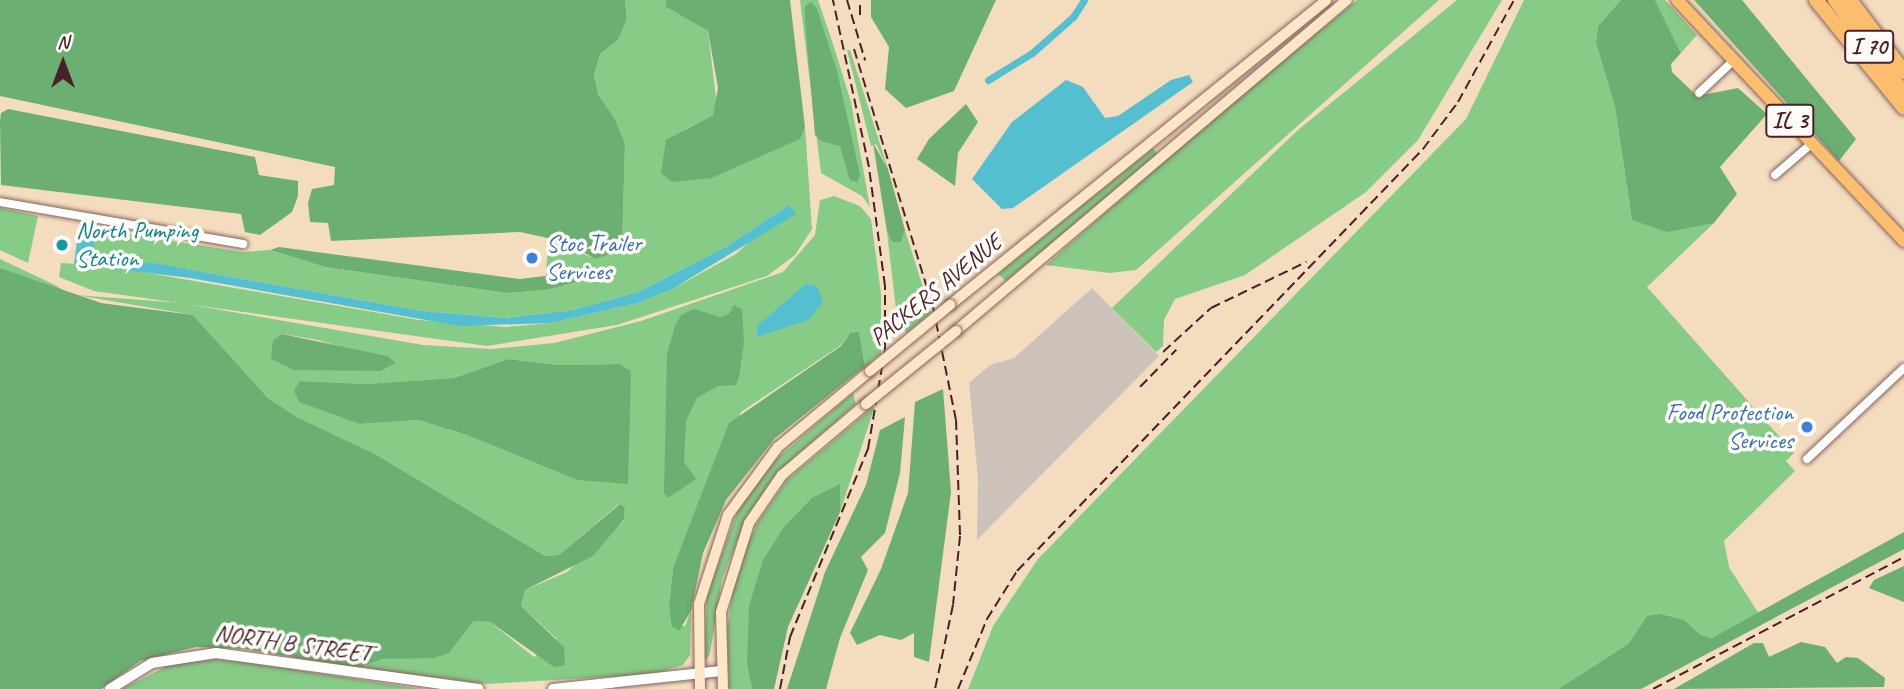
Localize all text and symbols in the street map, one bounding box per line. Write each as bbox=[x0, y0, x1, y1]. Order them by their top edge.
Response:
north arrow bbox=[28, 28, 98, 98]
road number: I 70 bbox=[1843, 28, 1895, 66]
text: N bbox=[57, 30, 69, 54]
road number: IL 3 bbox=[1764, 102, 1816, 140]
place label: North Pumping Station bbox=[76, 217, 198, 273]
street label: PACKERS AVENUE bbox=[864, 228, 1008, 352]
place label: Stoc Trailer Services bbox=[546, 230, 642, 286]
marker: North Pumping Station bbox=[54, 237, 70, 253]
marker: Stoc Trailer Services bbox=[524, 250, 540, 266]
place label: Food Protection Services bbox=[1666, 399, 1793, 455]
marker: Food Protection Services bbox=[1799, 419, 1815, 435]
street label: NORTH B STREET bbox=[213, 619, 373, 669]

